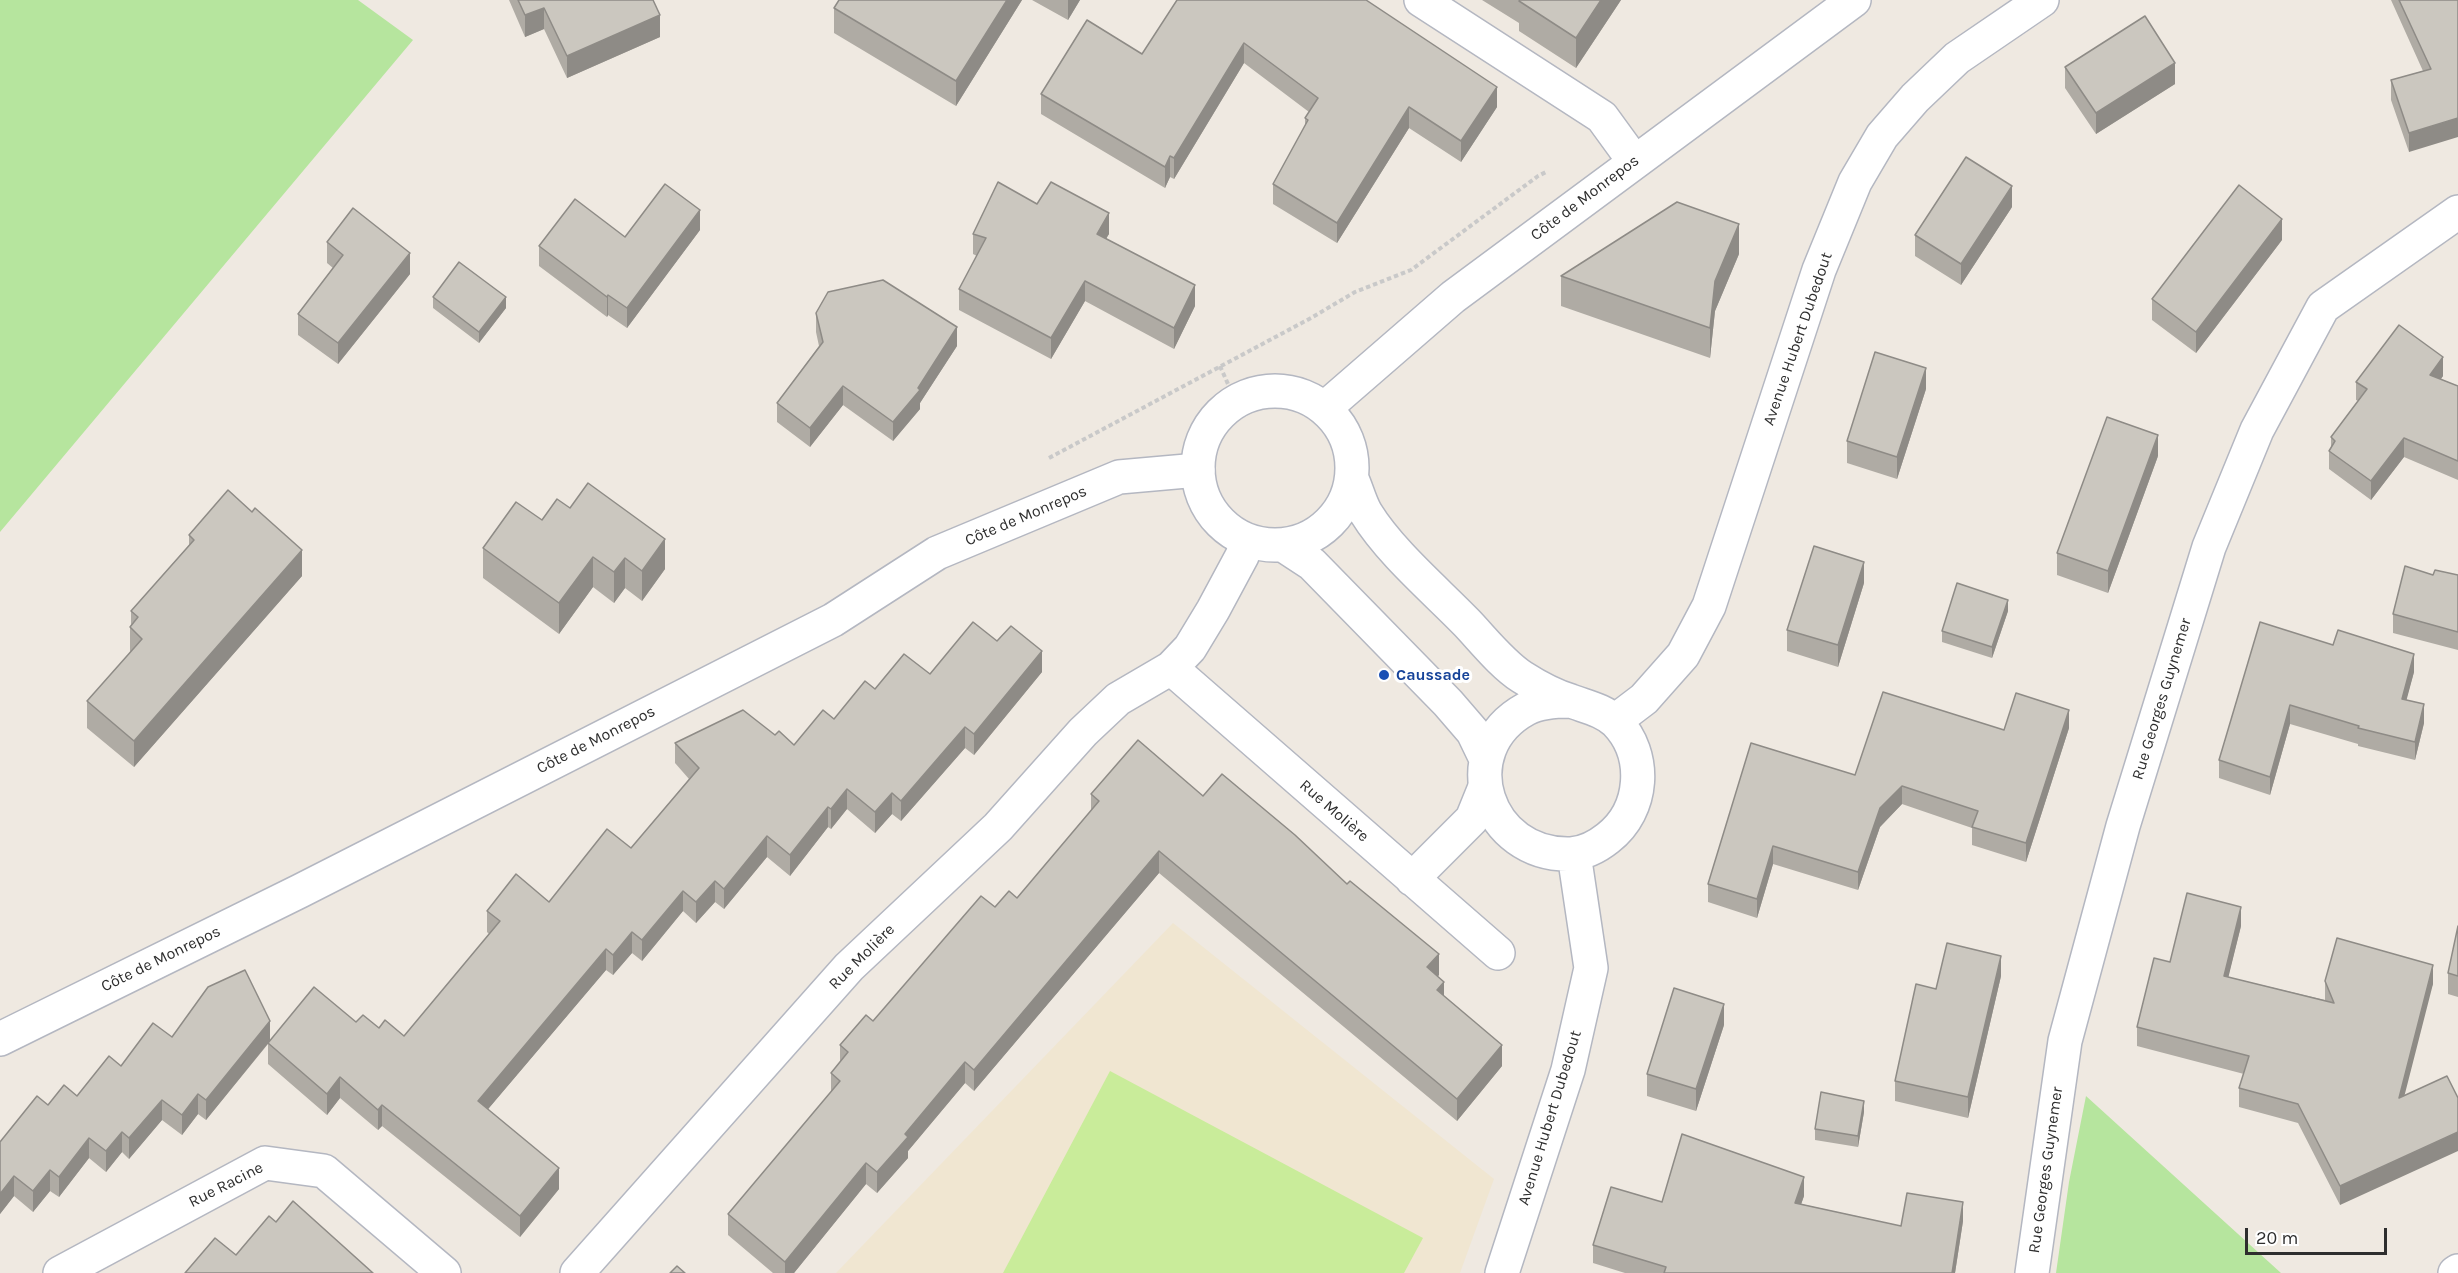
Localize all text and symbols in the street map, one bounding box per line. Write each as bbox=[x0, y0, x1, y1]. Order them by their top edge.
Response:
street label: Côte de Monrepos bbox=[1527, 151, 1643, 245]
street label: Avenue Hubert Dubedout bbox=[1759, 250, 1837, 428]
street label: Côte de Monrepos bbox=[962, 482, 1090, 550]
street label: Rue Georges Guynemer bbox=[2128, 616, 2196, 782]
place label: Caussade bbox=[1396, 665, 1470, 685]
marker: Caussade bbox=[1377, 668, 1391, 682]
street label: Côte de Monrepos bbox=[533, 702, 659, 778]
street label: Rue Molière bbox=[1296, 776, 1372, 846]
street label: Rue Molière bbox=[825, 920, 899, 994]
street label: Côte de Monrepos bbox=[98, 922, 224, 996]
street label: Avenue Hubert Dubedout bbox=[1514, 1028, 1586, 1208]
street label: Rue Georges Guynemer bbox=[2025, 1085, 2067, 1255]
street label: Rue Racine bbox=[186, 1158, 266, 1212]
scale bar bbox=[2248, 1216, 2390, 1254]
text: 20 m bbox=[2256, 1227, 2298, 1249]

